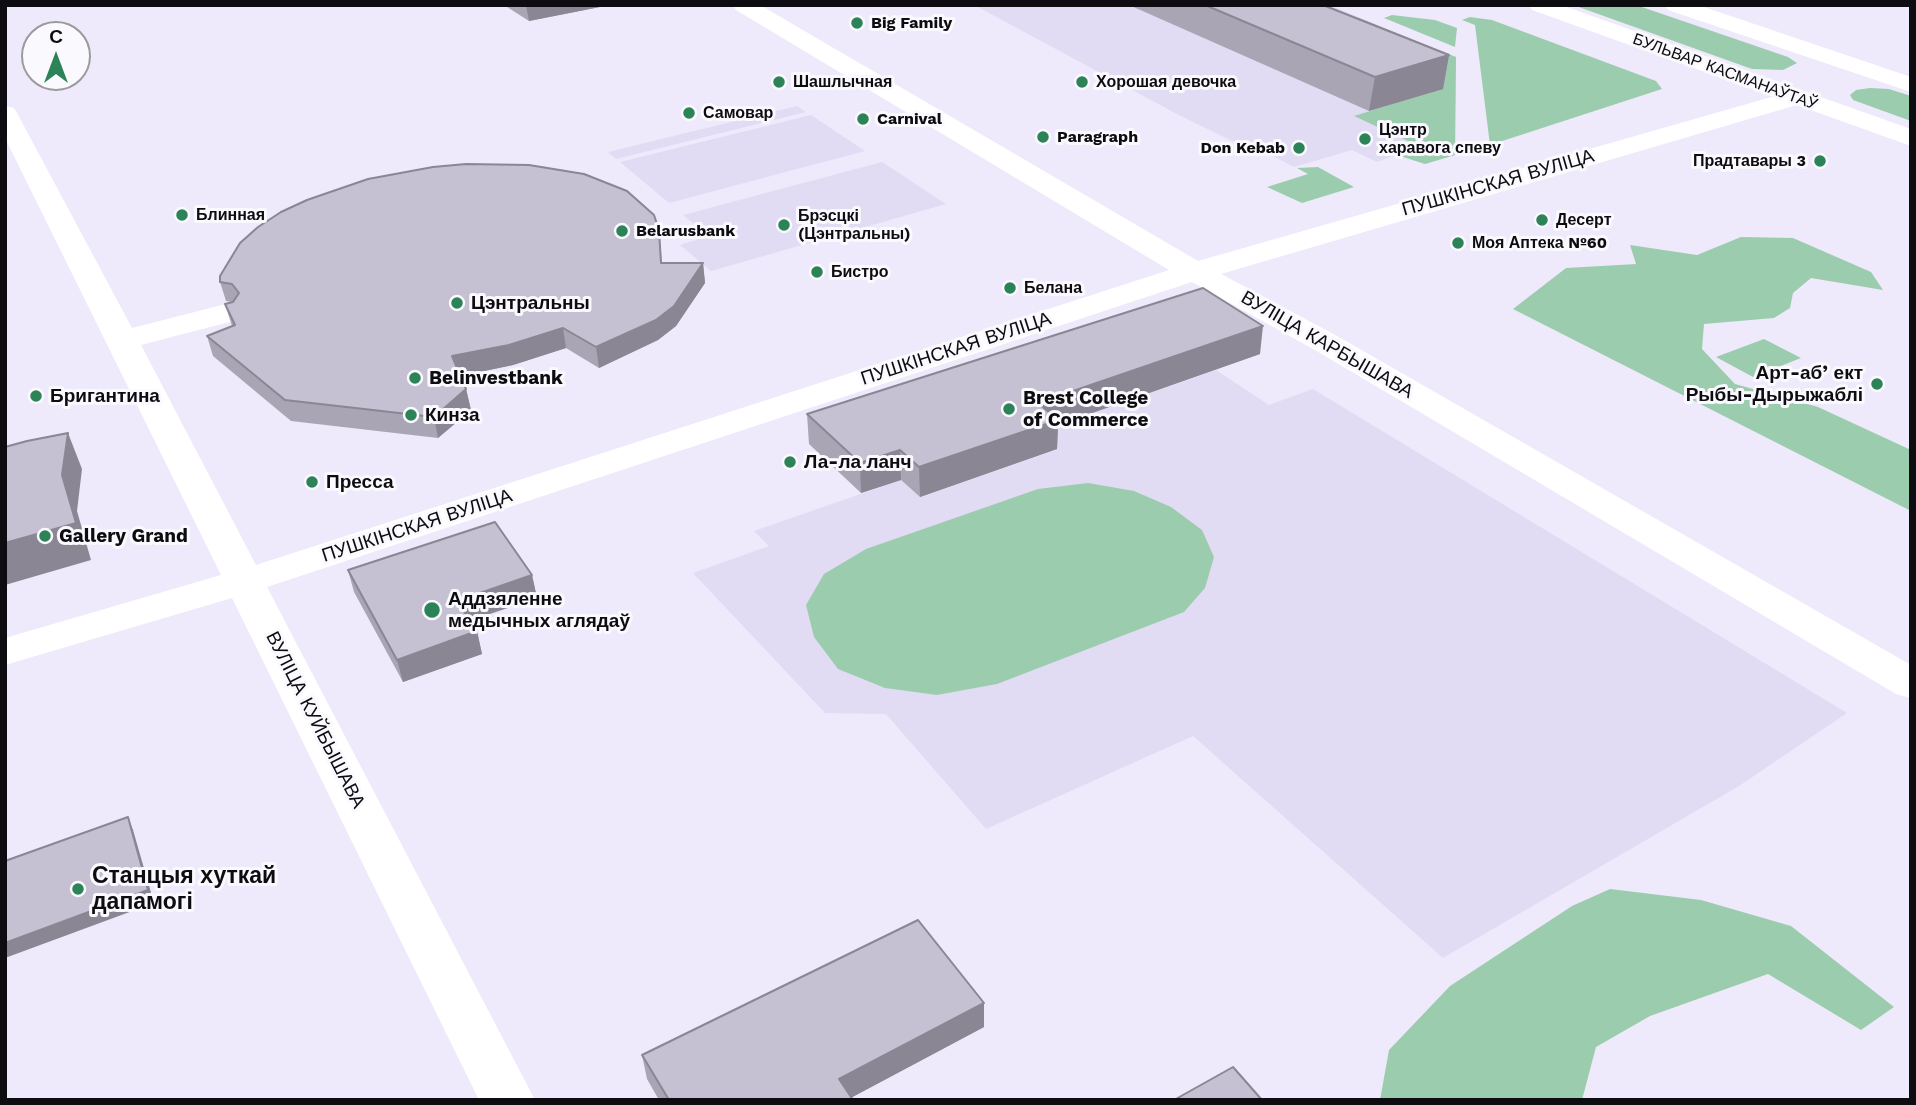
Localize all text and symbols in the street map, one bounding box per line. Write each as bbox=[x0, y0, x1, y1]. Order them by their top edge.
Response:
place label: Big Family bbox=[871, 13, 952, 33]
marker: Big Family bbox=[849, 15, 865, 31]
north arrow bbox=[21, 21, 91, 91]
text: С bbox=[49, 25, 63, 48]
street label: БУЛЬВАР КАСМАНАЎТАЎ bbox=[1630, 30, 1820, 114]
place label: Шашлычная bbox=[793, 72, 892, 92]
place label: Хорошая девочка bbox=[1096, 72, 1236, 92]
marker: Шашлычная bbox=[771, 74, 787, 90]
marker: Хорошая девочка bbox=[1074, 74, 1090, 90]
place label: Самовар bbox=[703, 103, 773, 123]
marker: Самовар bbox=[681, 105, 697, 121]
place label: Carnival bbox=[877, 109, 942, 129]
marker: Carnival bbox=[855, 111, 871, 127]
place label: Цэнтр харавога спеву bbox=[1379, 120, 1501, 158]
place label: Paragraph bbox=[1057, 127, 1138, 147]
marker: Paragraph bbox=[1035, 129, 1051, 145]
marker: Цэнтр харавога спеву bbox=[1357, 131, 1373, 147]
place label: Don Kebab bbox=[1200, 138, 1285, 158]
marker: Don Kebab bbox=[1291, 140, 1307, 156]
street label: ПУШКІНСКАЯ ВУЛІЦА bbox=[1399, 145, 1597, 221]
place label: Прадтавары 3 bbox=[1693, 151, 1806, 171]
marker: Прадтавары 3 bbox=[1812, 153, 1828, 169]
place label: Блинная bbox=[196, 205, 265, 225]
place label: Брэсцкі (Цэнтральны) bbox=[798, 206, 911, 244]
marker: Блинная bbox=[174, 207, 190, 223]
place label: Десерт bbox=[1556, 210, 1611, 230]
marker: Десерт bbox=[1534, 212, 1550, 228]
marker: Брэсцкі (Цэнтральны) bbox=[776, 217, 792, 233]
place label: Belarusbank bbox=[636, 221, 735, 241]
marker: Belarusbank bbox=[614, 223, 630, 239]
place label: Моя Аптека №60 bbox=[1472, 233, 1607, 253]
marker: Моя Аптека №60 bbox=[1450, 235, 1466, 251]
place label: Бистро bbox=[831, 262, 889, 282]
marker: Бистро bbox=[809, 264, 825, 280]
place label: Белана bbox=[1024, 278, 1082, 298]
marker: Белана bbox=[1002, 280, 1018, 296]
street label: ВУЛІЦА КАРБЫШАВА bbox=[1237, 286, 1417, 404]
place label: Цэнтральны bbox=[471, 292, 590, 314]
marker: Цэнтральны bbox=[449, 295, 465, 311]
street label: ПУШКІНСКАЯ ВУЛІЦА bbox=[858, 307, 1054, 391]
place label: Арт-абʼект Рыбы-Дырыжаблі bbox=[1686, 362, 1863, 406]
place label: Belinvestbank bbox=[429, 367, 563, 389]
marker: Belinvestbank bbox=[407, 370, 423, 386]
marker: Арт-абʼект Рыбы-Дырыжаблі bbox=[1869, 376, 1885, 392]
place label: Бригантина bbox=[50, 385, 160, 407]
place label: Brest College of Commerce bbox=[1023, 387, 1149, 431]
marker: Бригантина bbox=[28, 388, 44, 404]
marker: Brest College of Commerce bbox=[1001, 401, 1017, 417]
place label: Кинза bbox=[425, 404, 480, 426]
marker: Кинза bbox=[403, 407, 419, 423]
place label: Ла-ла ланч bbox=[804, 451, 912, 473]
marker: Ла-ла ланч bbox=[782, 454, 798, 470]
place label: Пресса bbox=[326, 471, 394, 493]
marker: Пресса bbox=[304, 474, 320, 490]
street label: ПУШКІНСКАЯ ВУЛІЦА bbox=[319, 484, 515, 568]
place label: Gallery Grand bbox=[59, 525, 188, 547]
marker: Gallery Grand bbox=[37, 528, 53, 544]
place label: Аддзяленне медычных аглядаў bbox=[448, 588, 630, 632]
marker: Аддзяленне медычных аглядаў bbox=[422, 600, 442, 620]
street label: ВУЛІЦА КУЙБЫШАВА bbox=[260, 628, 370, 812]
place label: Станцыя хуткай дапамогі bbox=[92, 862, 276, 916]
marker: Станцыя хуткай дапамогі bbox=[70, 881, 86, 897]

